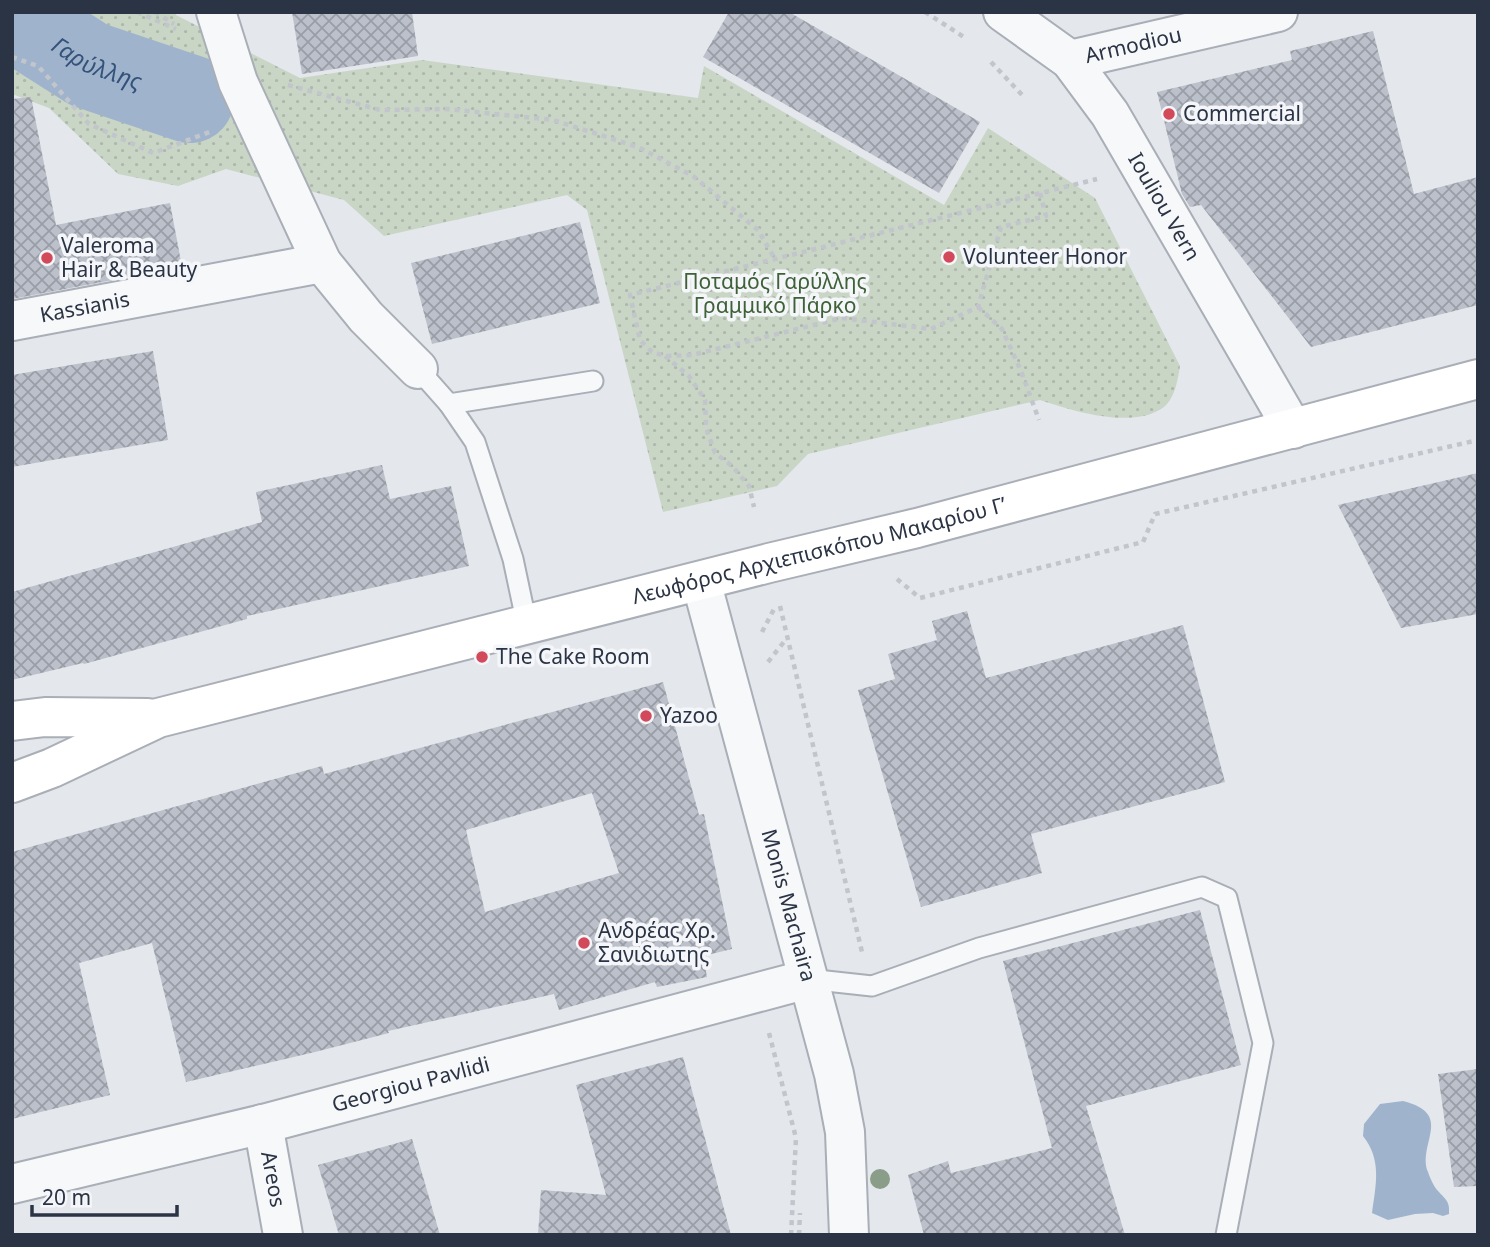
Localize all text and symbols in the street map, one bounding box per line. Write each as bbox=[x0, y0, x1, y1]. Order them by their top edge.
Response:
street label: Armodiou bbox=[1082, 20, 1184, 69]
water label: Γαρύλλης bbox=[46, 28, 147, 97]
place label: Commercial bbox=[1183, 99, 1301, 127]
marker: Commercial bbox=[1161, 106, 1177, 122]
street label: Iouliou Vern bbox=[1122, 147, 1207, 266]
place label: Valeroma Hair & Beauty bbox=[61, 231, 198, 283]
place label: Volunteer Honor bbox=[963, 242, 1128, 270]
marker: Volunteer Honor bbox=[941, 249, 957, 265]
marker: Valeroma Hair & Beauty bbox=[39, 250, 55, 266]
park label: Ποταμός Γαρύλλης Γραμμικό Πάρκο bbox=[683, 267, 867, 319]
street label: Kassianis bbox=[37, 284, 132, 328]
street label: Λεωφόρος Αρχιεπισκόπου Μακαρίου Γ’ bbox=[629, 490, 1009, 610]
place label: The Cake Room bbox=[496, 642, 650, 670]
marker: The Cake Room bbox=[474, 649, 490, 665]
place label: Yazoo bbox=[660, 701, 718, 729]
marker: Yazoo bbox=[638, 708, 654, 724]
street label: Monis Machaira bbox=[756, 826, 823, 985]
place label: Ανδρέας Χρ. Σανιδιωτης bbox=[598, 916, 716, 968]
marker: Ανδρέας Χρ. Σανιδιωτης bbox=[576, 935, 592, 951]
street label: Georgiou Pavlidi bbox=[329, 1049, 493, 1118]
street label: Areos bbox=[255, 1149, 293, 1209]
scale bar bbox=[32, 1174, 177, 1218]
text: 20 m bbox=[42, 1183, 91, 1211]

